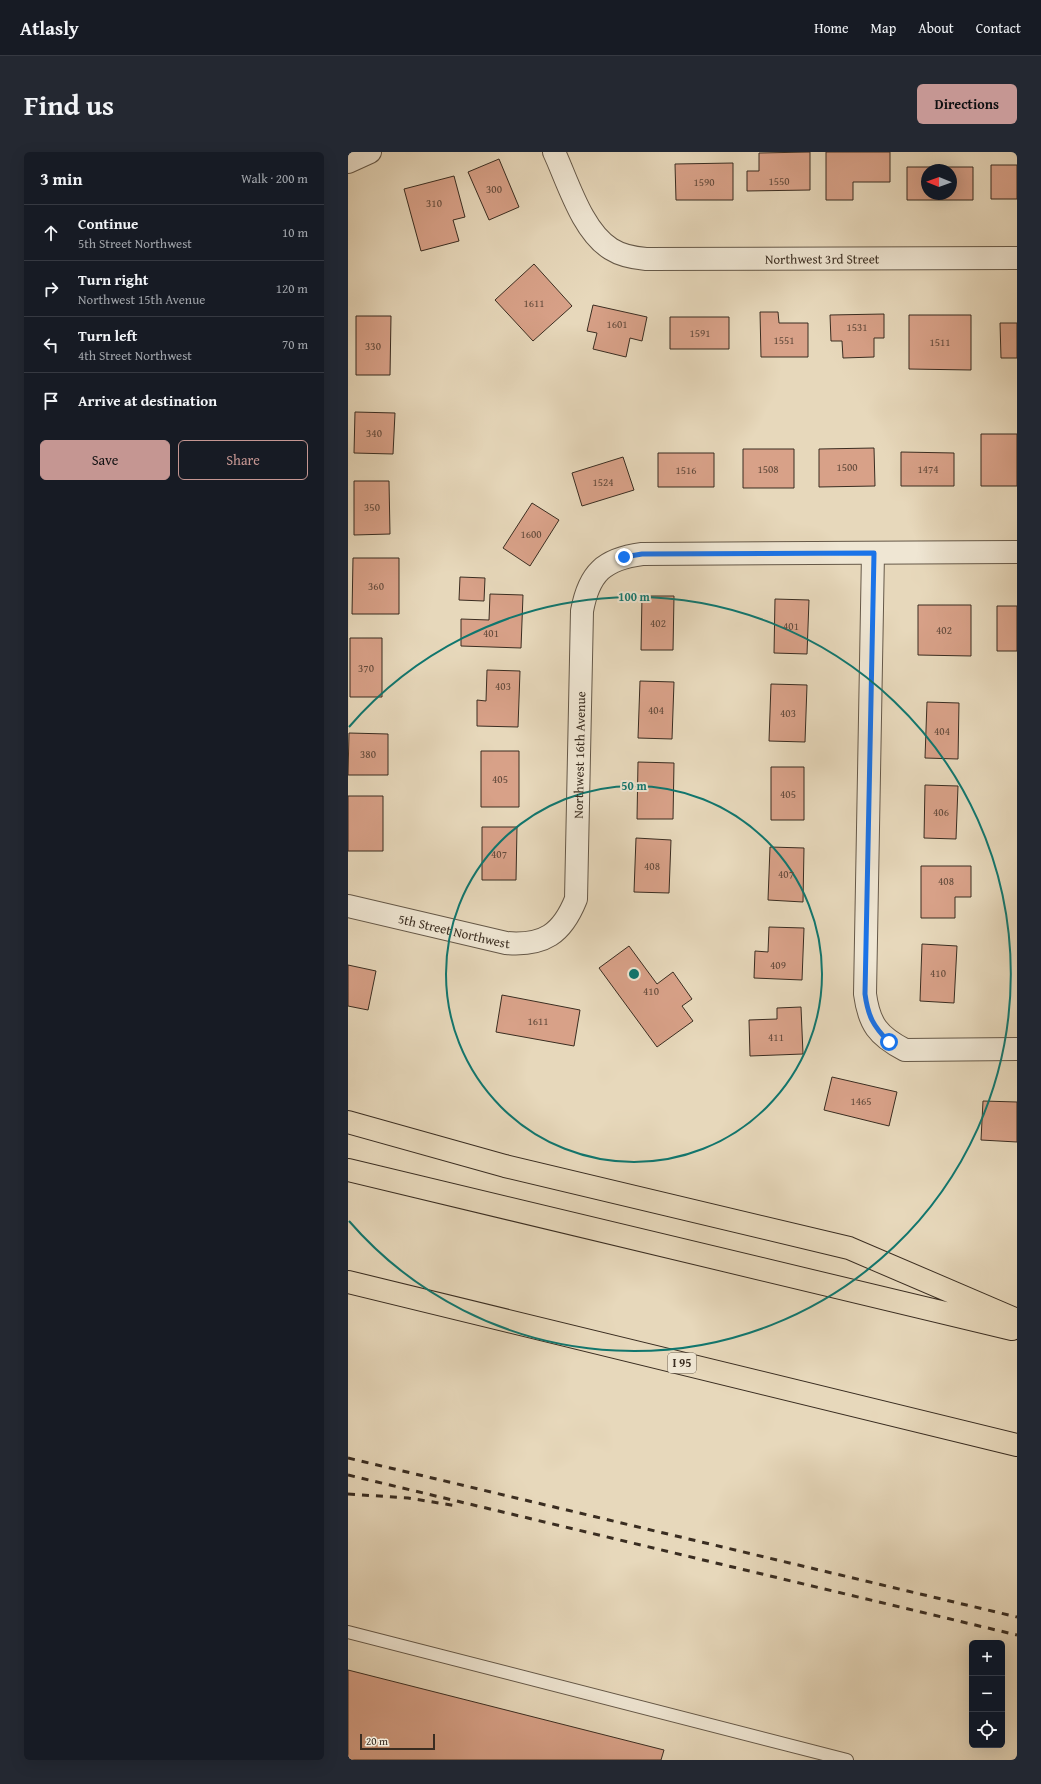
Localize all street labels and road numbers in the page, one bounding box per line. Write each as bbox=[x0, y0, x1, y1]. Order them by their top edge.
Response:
street label: Northwest 3rd Street bbox=[765, 249, 880, 269]
street label: Northwest 16th Avenue bbox=[569, 691, 590, 819]
street label: 5th Street Northwest bbox=[396, 909, 511, 953]
road number: I 95 bbox=[668, 1353, 696, 1373]

